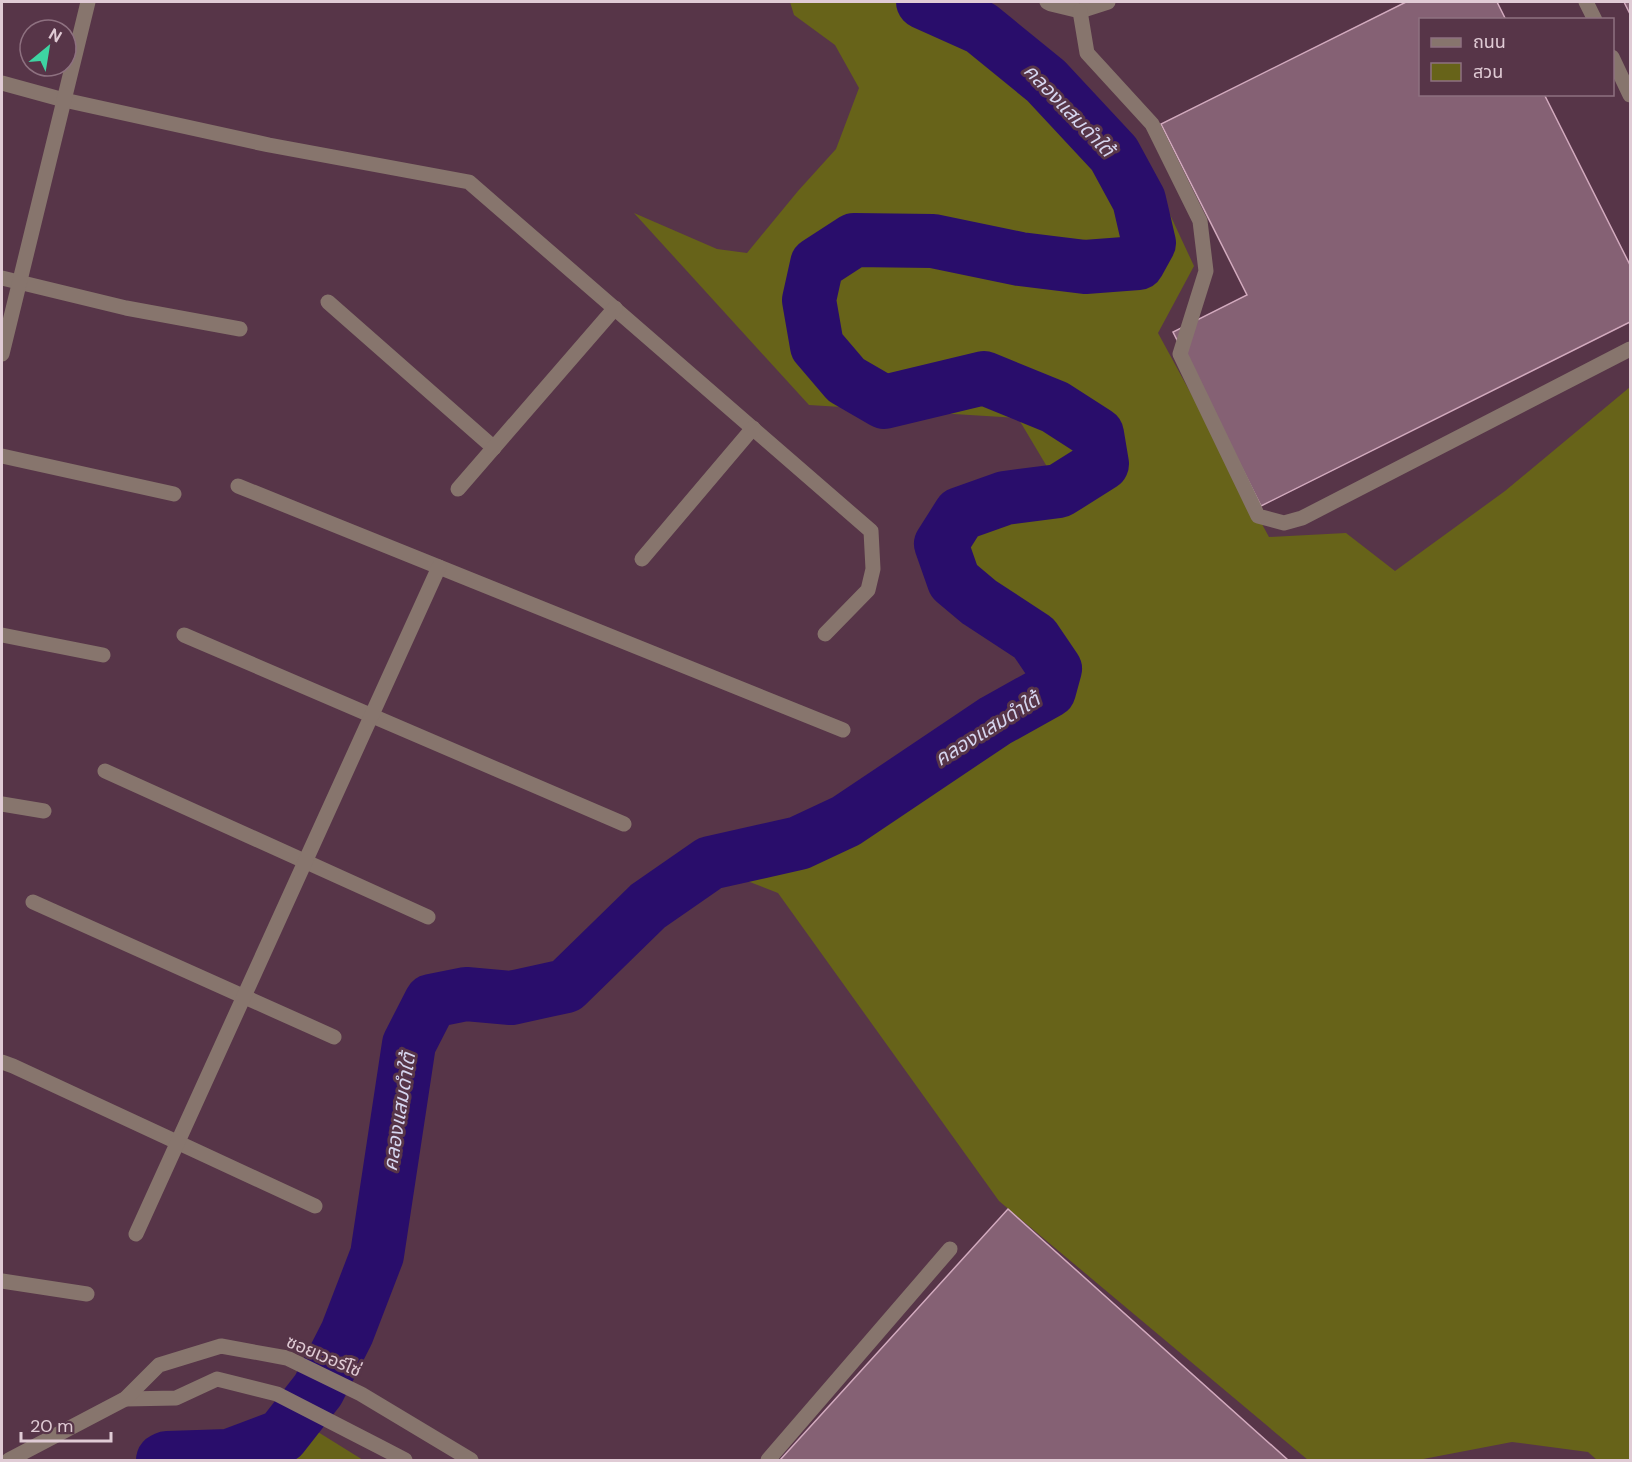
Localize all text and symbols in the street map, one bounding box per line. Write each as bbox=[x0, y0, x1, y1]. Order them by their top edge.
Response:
north arrow bbox=[18, 18, 78, 78]
legend bbox=[1419, 18, 1614, 96]
text: N bbox=[45, 23, 66, 47]
text: ถนน bbox=[1473, 30, 1506, 54]
water label: คลองแสมดำใต้ bbox=[1018, 58, 1122, 164]
text: สวน bbox=[1473, 60, 1503, 84]
water label: คลองแสมดำใต้ bbox=[929, 685, 1047, 772]
water label: คลองแสมดำใต้ bbox=[377, 1048, 422, 1173]
street label: ซอยเวอร์โซ่ bbox=[283, 1329, 365, 1383]
scale bar bbox=[21, 1405, 111, 1443]
text: 20 m bbox=[30, 1414, 73, 1438]

